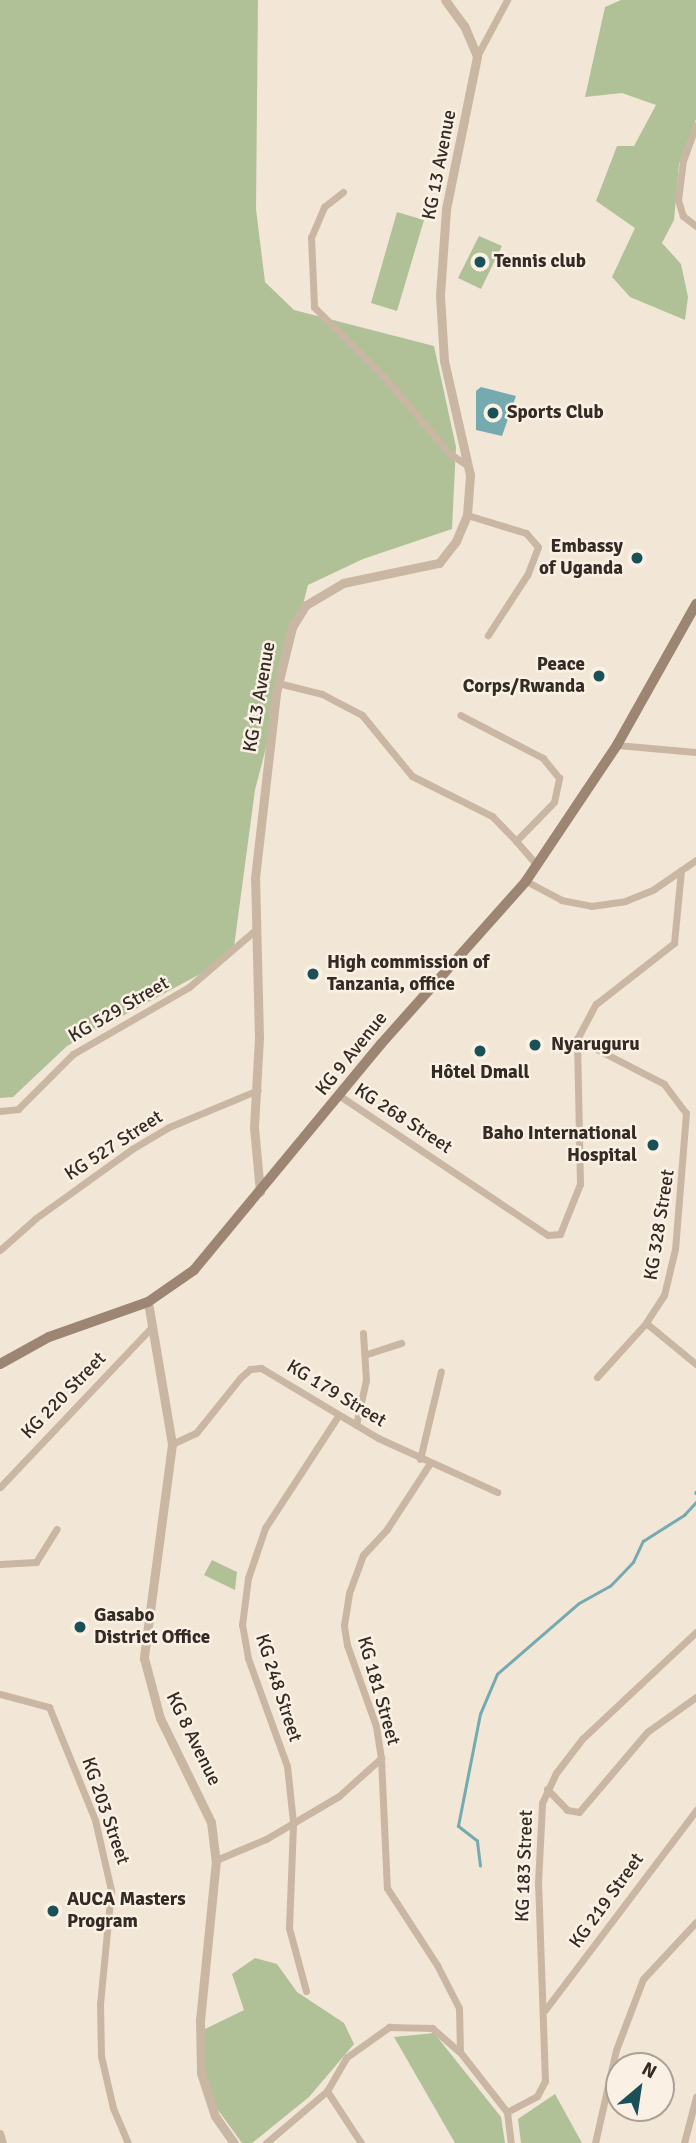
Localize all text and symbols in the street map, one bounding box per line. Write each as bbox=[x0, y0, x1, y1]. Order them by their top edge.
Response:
street label: KG 13 Avenue bbox=[418, 108, 462, 222]
place label: Tennis club bbox=[494, 251, 586, 273]
marker: Tennis club bbox=[472, 254, 488, 270]
place label: Sports Club bbox=[507, 402, 604, 424]
marker: Sports Club bbox=[485, 405, 501, 421]
place label: Embassy of Uganda bbox=[539, 536, 623, 580]
marker: Embassy of Uganda bbox=[629, 550, 645, 566]
street label: KG 13 Avenue bbox=[239, 640, 281, 754]
place label: Peace Corps/Rwanda bbox=[463, 654, 585, 698]
marker: Peace Corps/Rwanda bbox=[591, 668, 607, 684]
place label: High commission of Tanzania, office bbox=[327, 952, 489, 996]
marker: High commission of Tanzania, office bbox=[305, 966, 321, 982]
street label: KG 529 Street bbox=[65, 972, 173, 1048]
street label: KG 9 Avenue bbox=[311, 1007, 393, 1101]
place label: Nyaruguru bbox=[551, 1034, 640, 1056]
marker: Nyaruguru bbox=[525, 1035, 545, 1055]
marker: Hôtel Dmall bbox=[472, 1043, 488, 1059]
place label: Hôtel Dmall bbox=[431, 1062, 529, 1084]
street label: KG 268 Street bbox=[350, 1079, 456, 1159]
street label: KG 527 Street bbox=[61, 1106, 167, 1186]
place label: Baho International Hospital bbox=[482, 1123, 637, 1167]
marker: Baho International Hospital bbox=[643, 1135, 663, 1155]
street label: KG 328 Street bbox=[640, 1168, 680, 1282]
street label: KG 220 Street bbox=[17, 1348, 111, 1444]
street label: KG 179 Street bbox=[282, 1355, 390, 1433]
place label: Gasabo District Office bbox=[94, 1605, 210, 1649]
marker: Gasabo District Office bbox=[72, 1619, 88, 1635]
street label: KG 248 Street bbox=[250, 1631, 306, 1745]
street label: KG 181 Street bbox=[352, 1634, 404, 1748]
street label: KG 8 Avenue bbox=[161, 1688, 225, 1790]
street label: KG 203 Street bbox=[76, 1754, 134, 1868]
street label: KG 183 Street bbox=[512, 1810, 538, 1922]
street label: KG 219 Street bbox=[565, 1849, 649, 1953]
place label: AUCA Masters Program bbox=[67, 1889, 186, 1933]
marker: AUCA Masters Program bbox=[45, 1903, 61, 1919]
north arrow bbox=[605, 2052, 675, 2122]
text: N bbox=[638, 2057, 661, 2084]

